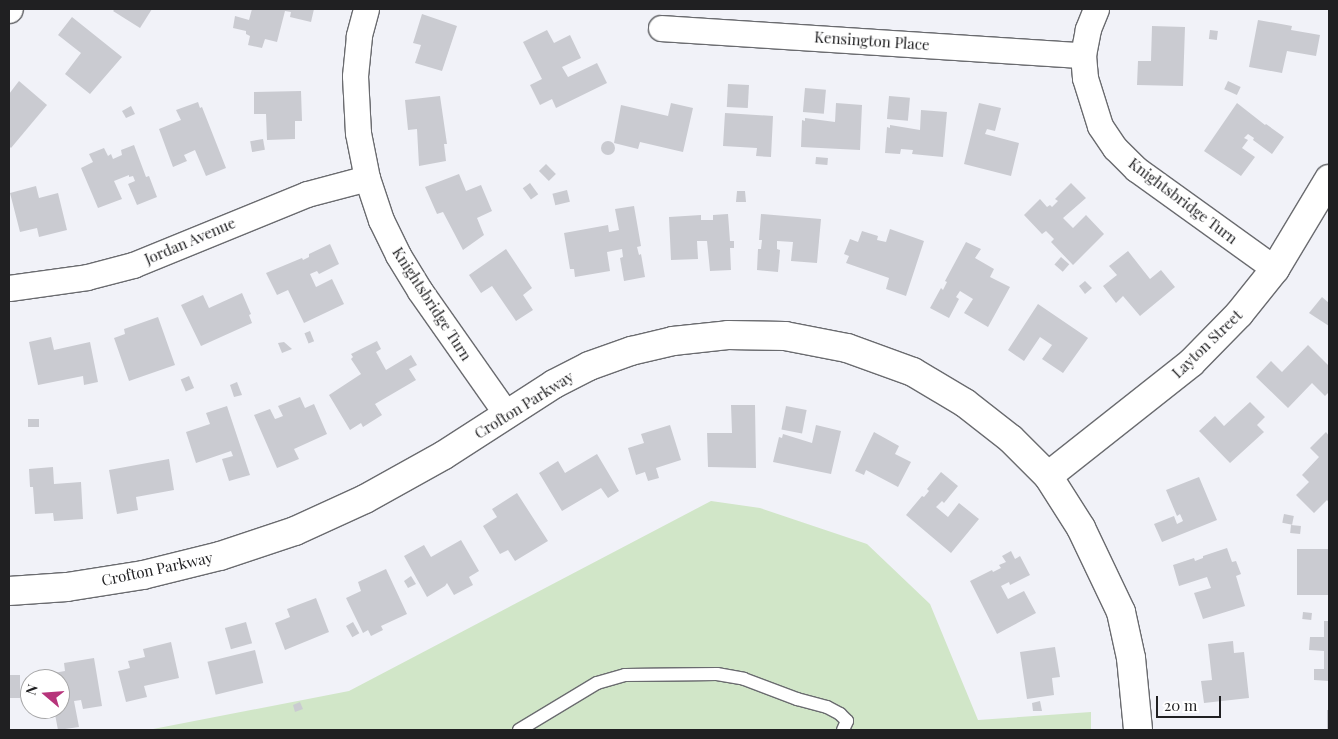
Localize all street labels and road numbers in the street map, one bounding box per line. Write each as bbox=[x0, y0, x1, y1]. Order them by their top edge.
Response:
street label: Kensington Place bbox=[814, 28, 930, 54]
street label: Knightsbridge Turn bbox=[1125, 154, 1241, 248]
street label: Jordan Avenue bbox=[142, 214, 238, 268]
street label: Knightsbridge Turn bbox=[389, 244, 475, 364]
street label: Layton Street bbox=[1168, 306, 1246, 382]
street label: Crofton Parkway bbox=[471, 367, 577, 443]
street label: Crofton Parkway bbox=[100, 548, 214, 590]

